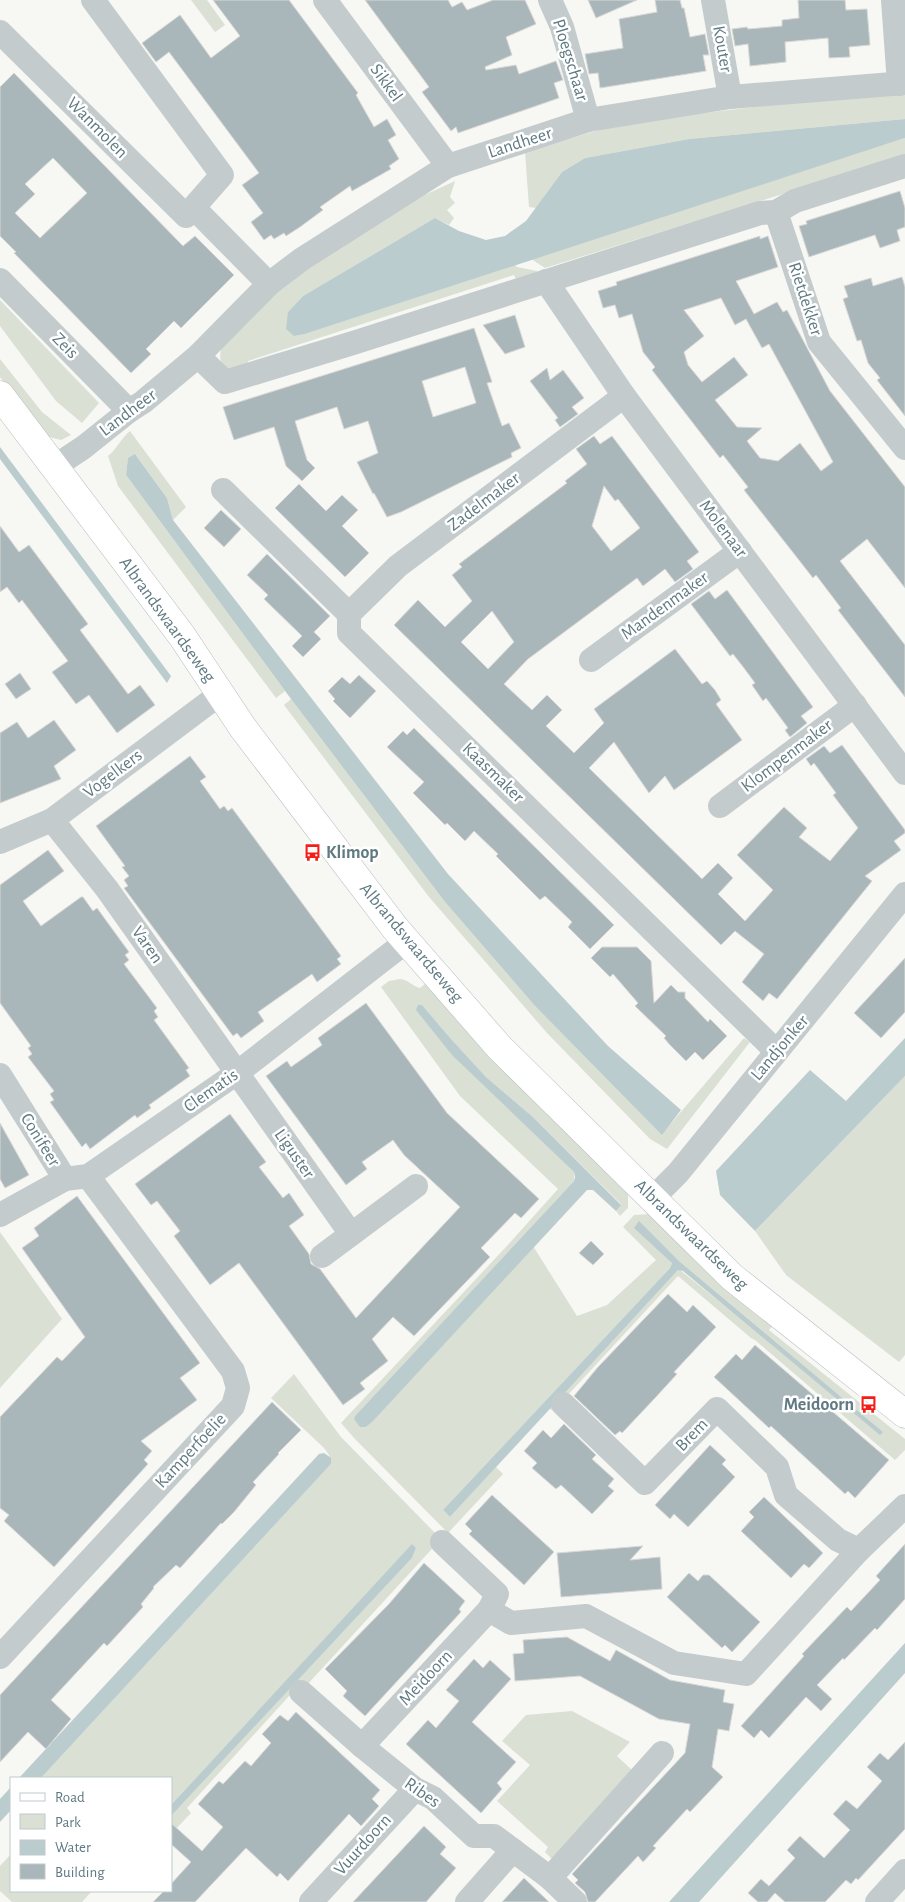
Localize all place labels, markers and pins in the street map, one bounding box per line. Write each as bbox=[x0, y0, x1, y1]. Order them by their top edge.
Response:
bus stop icon: Klimop bbox=[302, 843, 322, 863]
place label: Klimop bbox=[326, 844, 379, 862]
bus stop icon: Meidoorn bbox=[858, 1395, 878, 1415]
place label: Meidoorn bbox=[784, 1396, 854, 1414]

